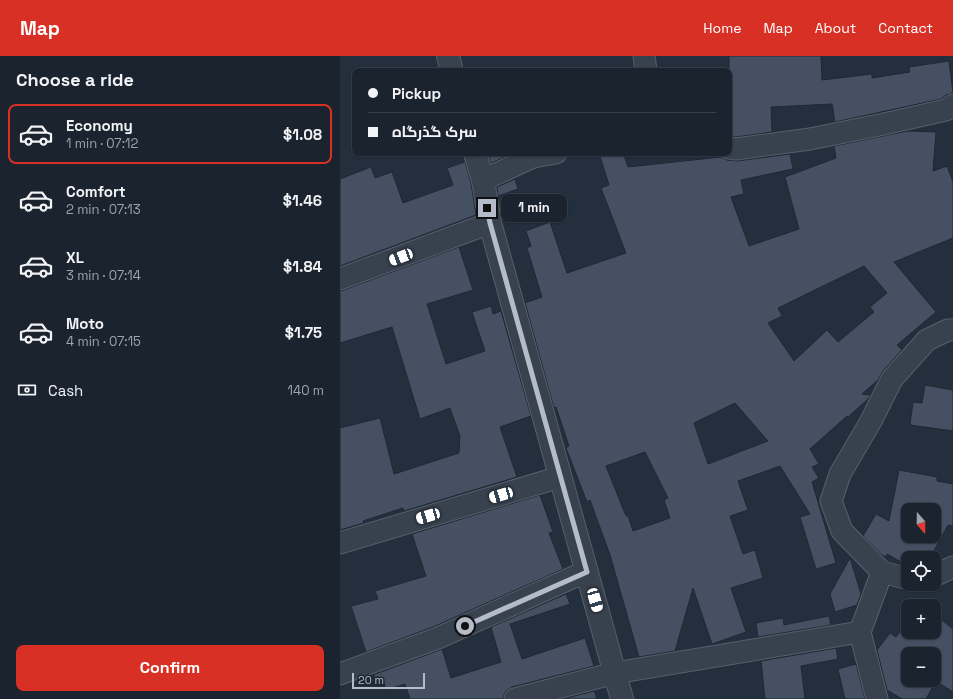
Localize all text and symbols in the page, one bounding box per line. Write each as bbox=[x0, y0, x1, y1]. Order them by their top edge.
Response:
text: Map bbox=[20, 16, 60, 41]
text: Home bbox=[703, 19, 741, 37]
text: Map bbox=[763, 19, 793, 37]
text: About bbox=[815, 19, 856, 37]
text: Contact bbox=[878, 19, 933, 37]
text: Choose a ride bbox=[16, 68, 134, 91]
text: Pickup bbox=[392, 84, 441, 103]
icon: car bbox=[18, 116, 54, 152]
text: Economy bbox=[66, 116, 133, 135]
text: سرک گذرگاه bbox=[392, 122, 477, 141]
text: $1.08 bbox=[283, 125, 322, 144]
text: 1 min · 07:12 bbox=[66, 135, 138, 152]
icon: car bbox=[18, 182, 54, 218]
text: Comfort bbox=[66, 182, 126, 201]
text: $1.46 bbox=[283, 191, 322, 210]
callout: 1 min bbox=[501, 194, 567, 222]
route end bbox=[478, 199, 496, 217]
text: 1 min bbox=[518, 199, 550, 216]
text: 2 min · 07:13 bbox=[66, 201, 141, 218]
car bbox=[388, 247, 414, 267]
icon: car bbox=[18, 248, 54, 284]
text: XL bbox=[66, 248, 84, 267]
text: $1.84 bbox=[283, 257, 322, 276]
text: 3 min · 07:14 bbox=[66, 267, 141, 284]
icon: car bbox=[18, 314, 54, 350]
text: Moto bbox=[66, 314, 104, 333]
text: $1.75 bbox=[285, 323, 322, 342]
text: 4 min · 07:15 bbox=[66, 333, 141, 350]
icon: cash bbox=[16, 379, 38, 401]
text: Cash bbox=[48, 381, 83, 400]
text: 140 m bbox=[288, 382, 324, 399]
car bbox=[488, 486, 514, 504]
north arrow bbox=[901, 503, 941, 543]
map controls bbox=[901, 503, 941, 687]
car bbox=[415, 507, 441, 525]
button: locate bbox=[901, 551, 941, 591]
car bbox=[586, 587, 604, 613]
button: + bbox=[901, 599, 941, 639]
route start bbox=[456, 617, 474, 635]
button: Confirm bbox=[16, 645, 324, 691]
button: − bbox=[901, 647, 941, 687]
scale bar bbox=[352, 671, 425, 690]
text: 20 m bbox=[358, 673, 384, 687]

